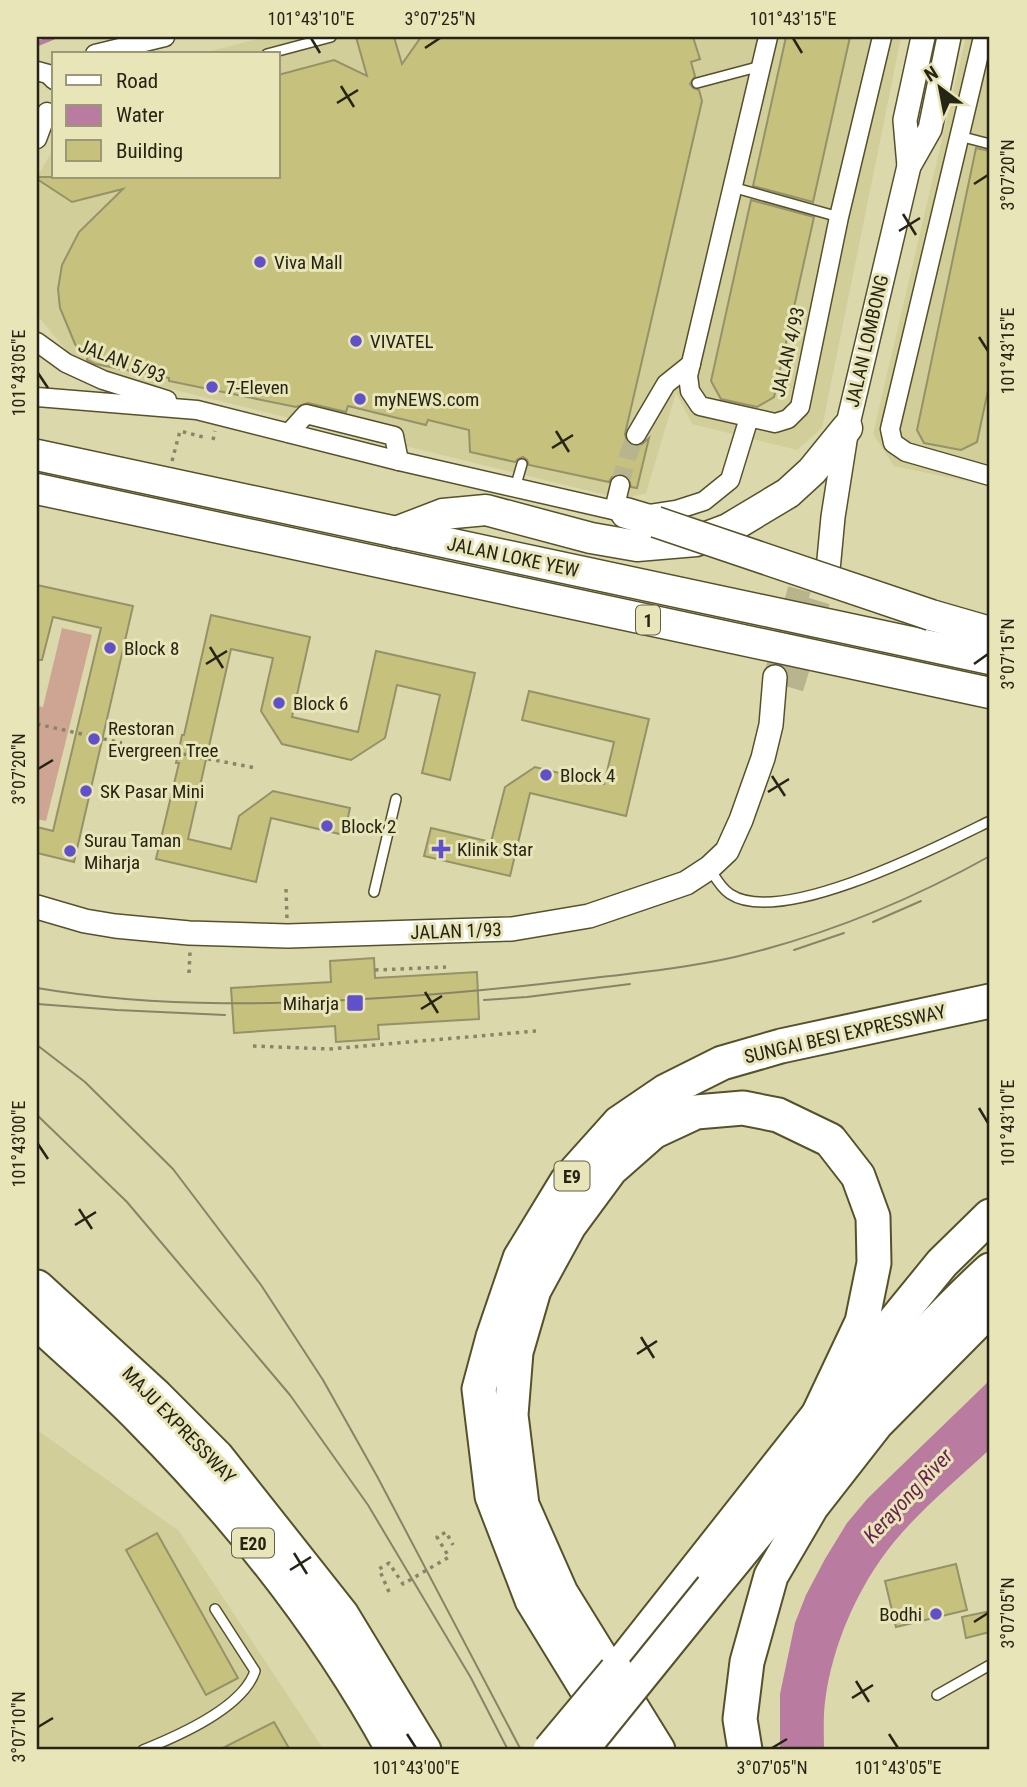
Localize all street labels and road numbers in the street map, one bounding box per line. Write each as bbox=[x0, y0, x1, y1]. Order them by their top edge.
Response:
street label: JALAN LOMBONG bbox=[841, 273, 893, 409]
street label: JALAN 4/93 bbox=[767, 305, 809, 399]
street label: JALAN 5/93 bbox=[75, 334, 169, 388]
street label: JALAN LOKE YEW bbox=[445, 532, 581, 582]
road number: 1 bbox=[636, 606, 660, 634]
street label: JALAN 1/93 bbox=[410, 918, 502, 944]
street label: SUNGAI BESI EXPRESSWAY bbox=[742, 1000, 948, 1068]
road number: E9 bbox=[554, 1162, 590, 1190]
street label: MAJU EXPRESSWAY bbox=[117, 1362, 241, 1488]
road number: E20 bbox=[232, 1528, 274, 1558]

